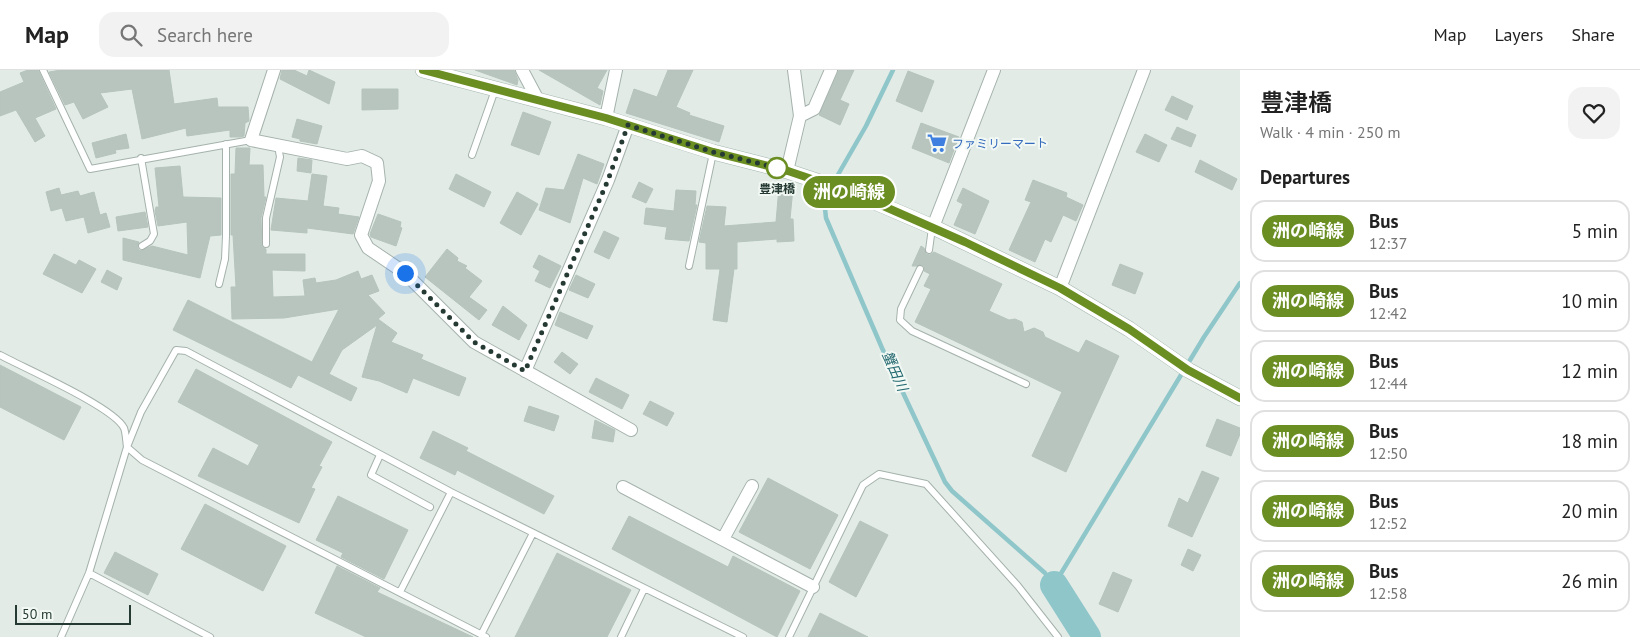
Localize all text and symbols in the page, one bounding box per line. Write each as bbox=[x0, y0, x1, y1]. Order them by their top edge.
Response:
search box bbox=[99, 12, 449, 57]
text: Map bbox=[25, 19, 69, 50]
icon: search bbox=[117, 21, 145, 49]
text: Search here bbox=[157, 23, 253, 47]
text: Map bbox=[1434, 23, 1466, 46]
text: Layers bbox=[1494, 23, 1543, 46]
text: Share bbox=[1571, 23, 1615, 46]
text: 豊津橋 bbox=[1260, 87, 1332, 118]
button: heart bbox=[1568, 87, 1620, 139]
text: Walk · 4 min · 250 m bbox=[1260, 122, 1400, 142]
supermarket icon: ファミリーマート bbox=[926, 132, 948, 154]
place label: ファミリーマート bbox=[952, 136, 1048, 151]
marker: 豊津橋 bbox=[766, 157, 788, 179]
text: Departures bbox=[1260, 165, 1350, 189]
line badge: 洲の崎線 bbox=[814, 176, 884, 208]
text: 洲の崎線 bbox=[813, 180, 885, 203]
place label: 豊津橋 bbox=[759, 181, 796, 196]
text: Bus bbox=[1369, 209, 1398, 233]
text: 洲の崎線 bbox=[1272, 219, 1344, 242]
text: 5 min bbox=[1572, 219, 1618, 243]
text: 12:37 bbox=[1369, 233, 1407, 253]
your location bbox=[393, 261, 418, 286]
text: Bus bbox=[1369, 279, 1398, 303]
text: 洲の崎線 bbox=[1272, 289, 1344, 312]
text: 10 min bbox=[1561, 289, 1618, 313]
text: 12:42 bbox=[1369, 303, 1407, 323]
water label: 蟹田川 bbox=[878, 348, 913, 396]
text: Bus bbox=[1369, 349, 1398, 373]
text: 洲の崎線 bbox=[1272, 359, 1344, 382]
text: 12 min bbox=[1561, 359, 1618, 383]
text: 12:44 bbox=[1369, 373, 1407, 393]
text: Bus bbox=[1369, 419, 1398, 443]
text: 洲の崎線 bbox=[1272, 429, 1344, 452]
text: 18 min bbox=[1561, 429, 1618, 453]
text: 12:50 bbox=[1369, 443, 1407, 463]
text: Bus bbox=[1369, 489, 1398, 513]
text: 洲の崎線 bbox=[1272, 499, 1344, 522]
text: 20 min bbox=[1561, 499, 1618, 523]
text: 12:52 bbox=[1369, 513, 1407, 533]
text: Bus bbox=[1369, 559, 1398, 583]
text: 洲の崎線 bbox=[1272, 569, 1344, 592]
text: 26 min bbox=[1561, 569, 1618, 593]
text: 12:58 bbox=[1369, 583, 1407, 603]
scale bar bbox=[15, 602, 131, 625]
text: 50 m bbox=[22, 605, 52, 623]

